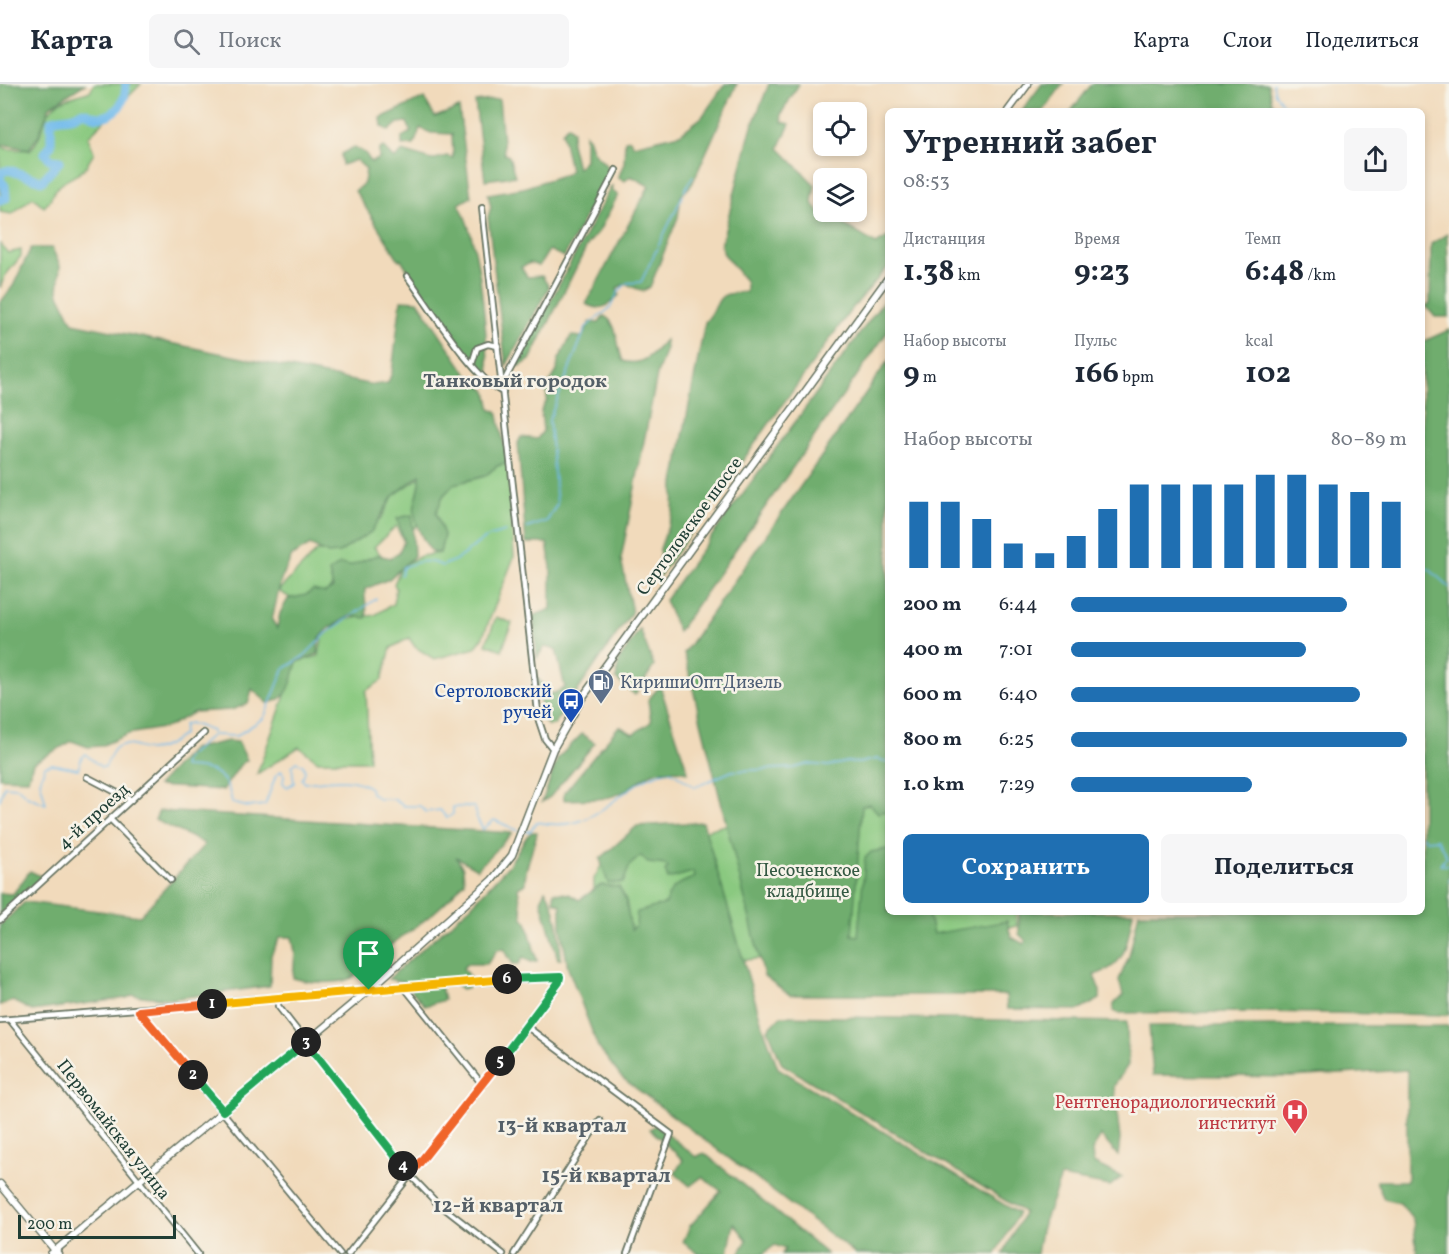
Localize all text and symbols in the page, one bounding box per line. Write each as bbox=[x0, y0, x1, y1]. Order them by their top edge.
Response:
search box bbox=[149, 14, 569, 68]
text: Карта bbox=[30, 22, 113, 61]
icon: search bbox=[170, 25, 203, 58]
text: Поиск bbox=[218, 26, 281, 57]
text: Карта bbox=[1133, 27, 1190, 56]
text: Слои bbox=[1223, 27, 1272, 56]
text: Поделиться bbox=[1305, 27, 1419, 56]
map controls bbox=[813, 102, 867, 222]
button: locate bbox=[813, 102, 867, 156]
text: Утренний забег bbox=[903, 122, 1157, 168]
button: share bbox=[1344, 128, 1407, 191]
button: layers bbox=[813, 168, 867, 222]
text: 08:53 bbox=[903, 168, 950, 196]
text: Дистанция bbox=[903, 229, 985, 251]
text: Время bbox=[1074, 229, 1120, 251]
text: Темп bbox=[1245, 229, 1281, 251]
text: 1.38 bbox=[903, 251, 955, 293]
text: 9:23 bbox=[1074, 251, 1130, 293]
text: 6:48 bbox=[1245, 251, 1304, 293]
text: km bbox=[955, 265, 981, 287]
text: /km bbox=[1304, 265, 1336, 287]
text: Набор высоты bbox=[903, 331, 1007, 353]
text: Пульс bbox=[1074, 331, 1117, 353]
text: kcal bbox=[1245, 331, 1273, 353]
text: 9 bbox=[903, 353, 920, 395]
text: 166 bbox=[1074, 353, 1119, 395]
text: 102 bbox=[1245, 353, 1291, 395]
text: m bbox=[920, 367, 937, 389]
text: bpm bbox=[1119, 367, 1154, 389]
district label: Танковый городок bbox=[423, 368, 607, 396]
text: Набор высоты bbox=[903, 426, 1033, 454]
text: 80–89 m bbox=[1331, 426, 1407, 454]
street label: Сертоловское шоссе bbox=[631, 452, 749, 601]
text: 200 m bbox=[903, 591, 961, 619]
text: 6:44 bbox=[999, 591, 1038, 619]
text: 400 m bbox=[903, 636, 963, 664]
text: 7:01 bbox=[999, 636, 1033, 664]
fuel station icon: КиришиОптДизель bbox=[586, 667, 616, 705]
place label: КиришиОптДизель bbox=[620, 671, 782, 696]
place label: Сертоловский ручей bbox=[435, 680, 552, 726]
text: 600 m bbox=[903, 681, 962, 709]
text: 6:40 bbox=[999, 681, 1037, 709]
bus stop icon: Сертоловский ручей bbox=[556, 686, 586, 724]
text: 800 m bbox=[903, 726, 962, 754]
text: 6:25 bbox=[999, 726, 1034, 754]
text: 1.0 km bbox=[903, 771, 965, 799]
text: 7:29 bbox=[999, 771, 1034, 799]
street label: 4-й проезд bbox=[53, 778, 135, 856]
button: Сохранить bbox=[903, 834, 1149, 903]
button: Поделиться bbox=[1161, 834, 1407, 903]
park label: Песоченское кладбище bbox=[756, 859, 860, 905]
pin bbox=[343, 928, 394, 990]
icon: arrive bbox=[352, 937, 385, 970]
pin: 6 bbox=[492, 964, 522, 994]
text: 6 bbox=[503, 968, 511, 990]
pin: 1 bbox=[197, 989, 227, 1019]
text: 1 bbox=[209, 993, 215, 1015]
pin: 3 bbox=[291, 1027, 321, 1057]
text: 3 bbox=[302, 1031, 310, 1053]
pin: 5 bbox=[485, 1046, 515, 1076]
text: 5 bbox=[496, 1050, 504, 1072]
street label: Первомайская улица bbox=[50, 1054, 176, 1205]
pin: 2 bbox=[178, 1060, 208, 1090]
text: 2 bbox=[189, 1064, 197, 1086]
place label: Рентгенорадиологический институт bbox=[1055, 1091, 1276, 1137]
hospital icon: Рентгенорадиологический институт bbox=[1280, 1097, 1310, 1135]
district label: 13-й квартал bbox=[497, 1112, 627, 1141]
pin: 4 bbox=[388, 1151, 418, 1181]
text: 4 bbox=[398, 1155, 408, 1177]
district label: 15-й квартал bbox=[541, 1162, 671, 1191]
district label: 12-й квартал bbox=[433, 1192, 563, 1221]
scale bar bbox=[18, 1212, 176, 1240]
text: 200 m bbox=[27, 1214, 72, 1236]

